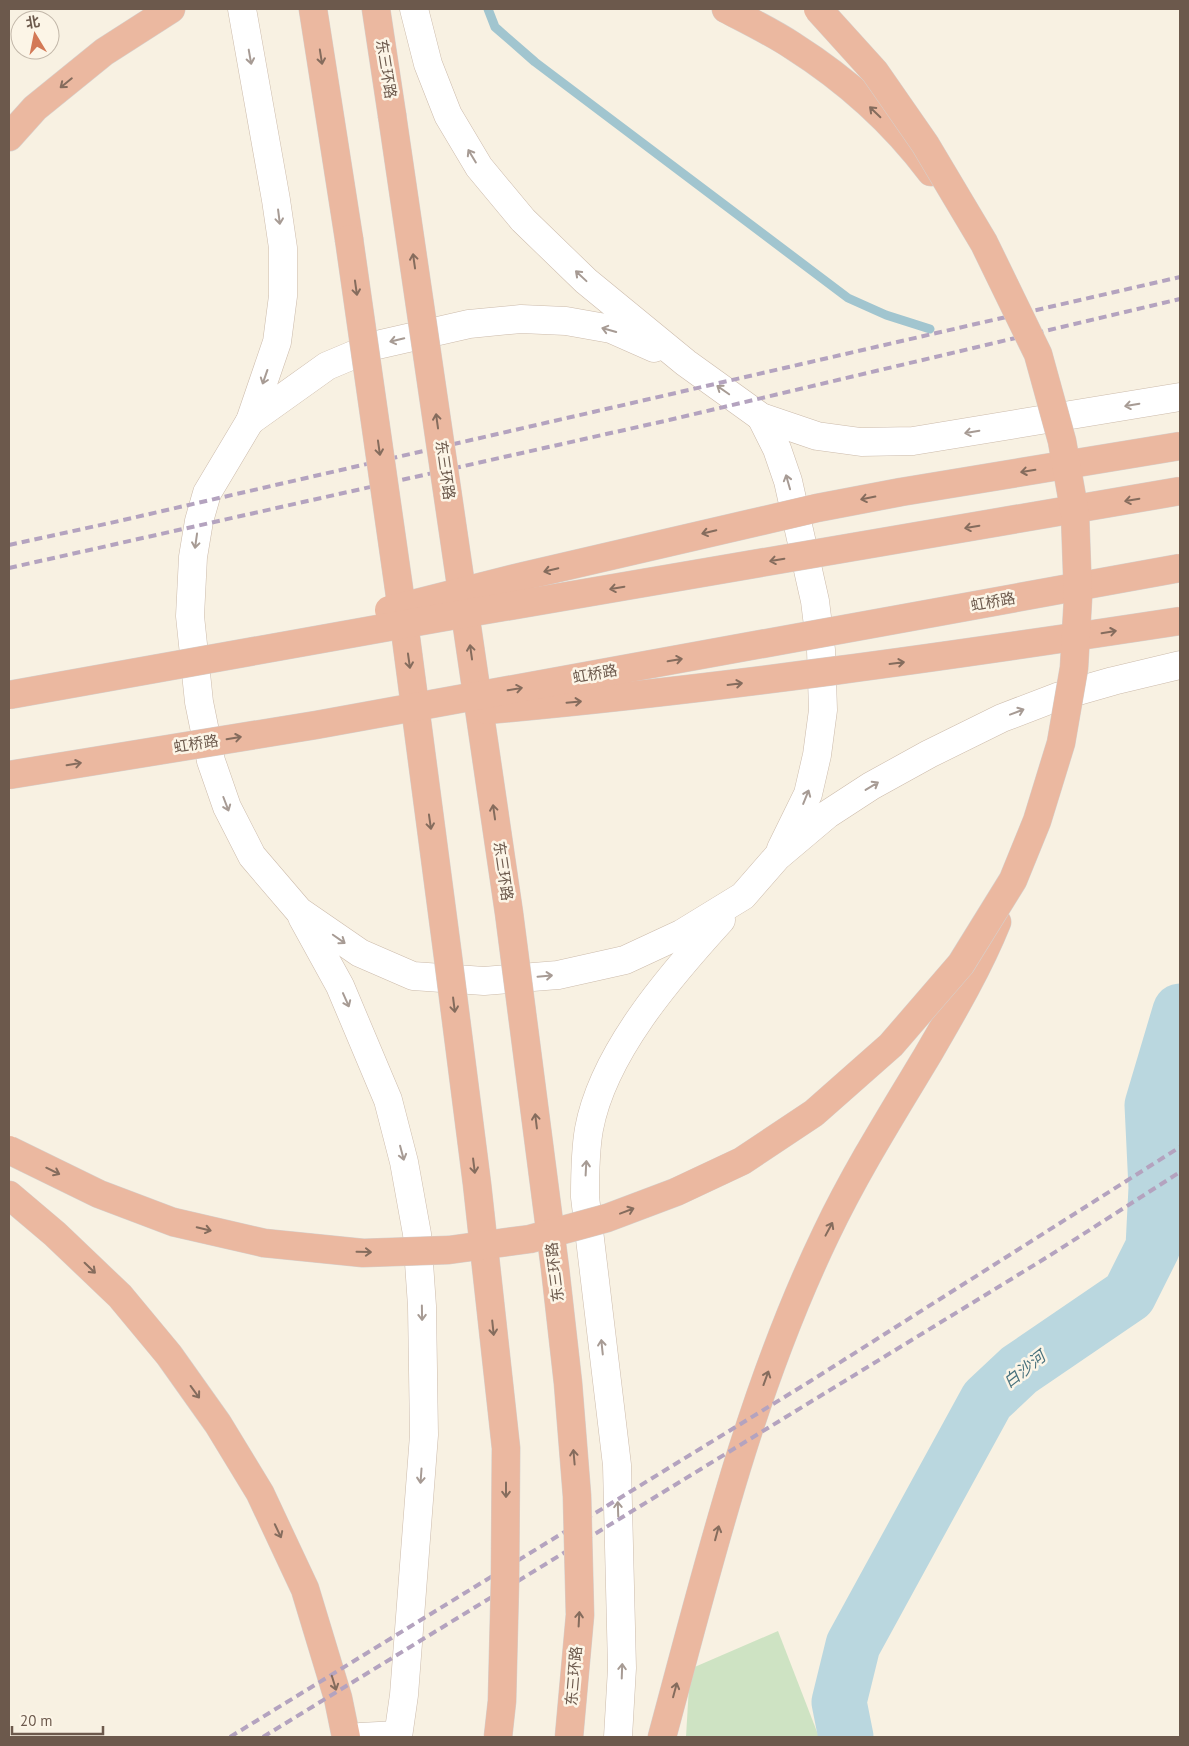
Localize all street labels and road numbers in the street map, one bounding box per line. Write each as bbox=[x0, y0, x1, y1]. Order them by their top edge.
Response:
street label: 东三环路 bbox=[372, 38, 401, 100]
street label: 东三环路 bbox=[432, 439, 459, 501]
street label: 虹桥路 bbox=[969, 588, 1017, 615]
street label: 虹桥路 bbox=[571, 660, 619, 687]
street label: 虹桥路 bbox=[172, 731, 220, 756]
street label: 东三环路 bbox=[490, 840, 517, 902]
street label: 东三环路 bbox=[541, 1241, 568, 1303]
street label: 东三环路 bbox=[561, 1645, 586, 1707]

